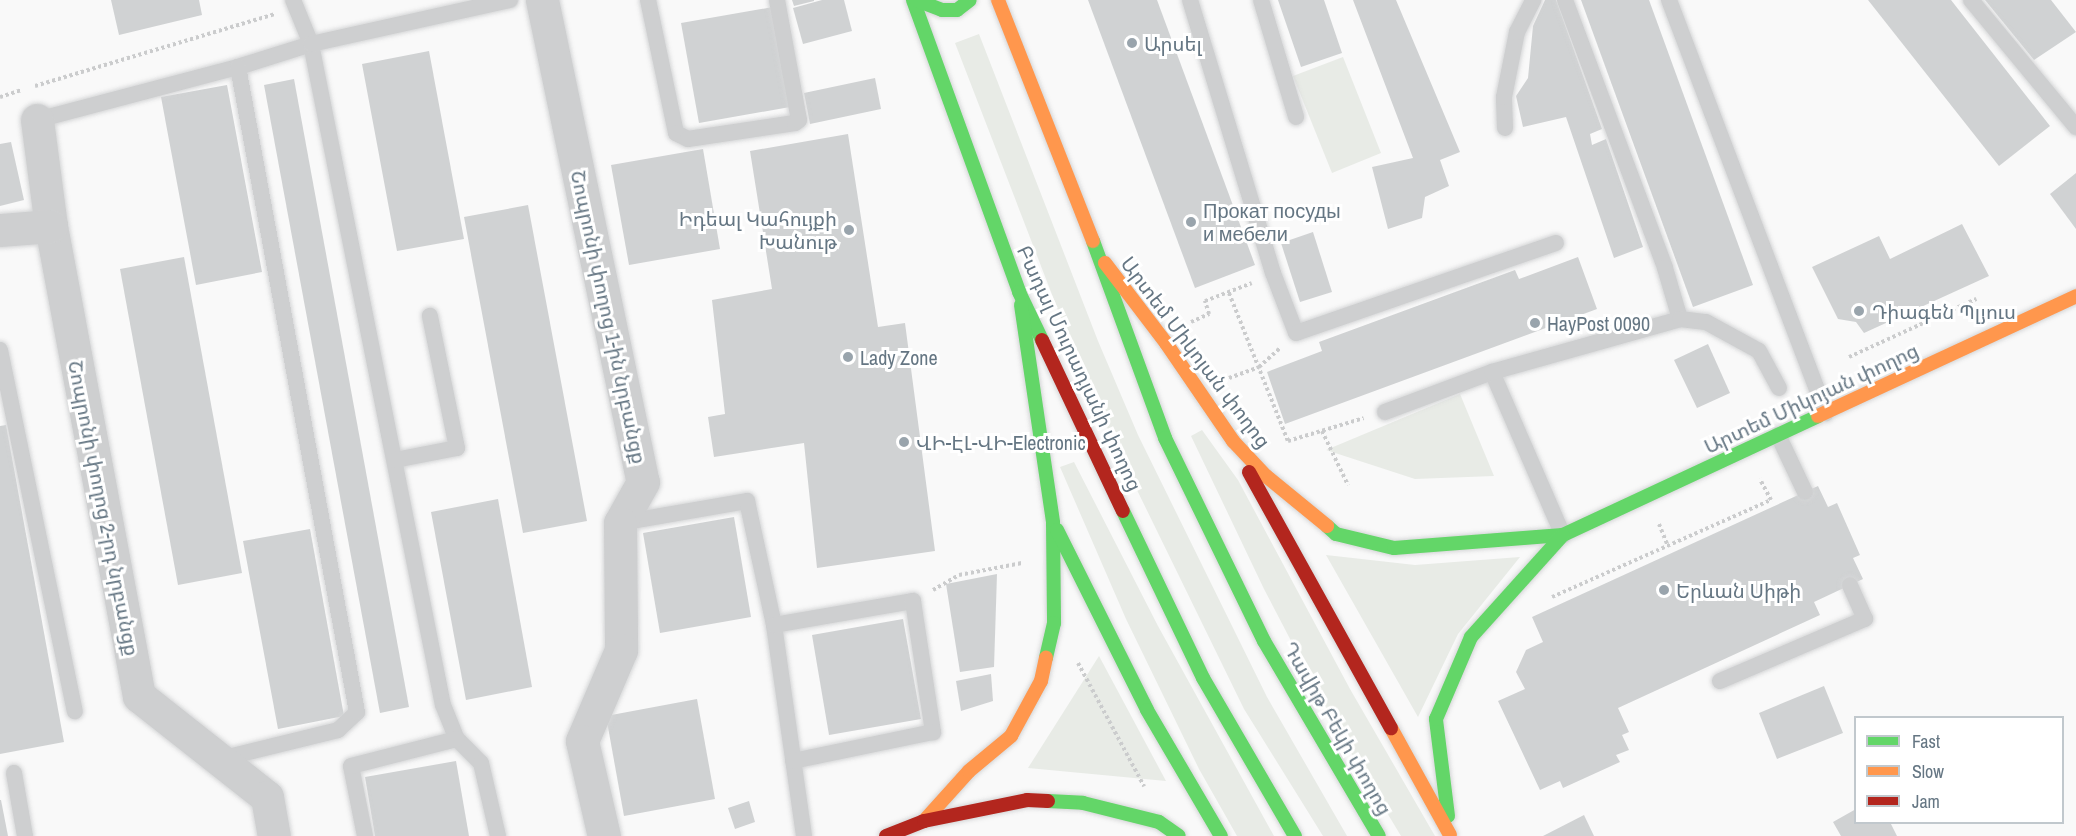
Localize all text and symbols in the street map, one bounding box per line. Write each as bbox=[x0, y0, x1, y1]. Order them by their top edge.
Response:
place label: Արսել bbox=[1144, 31, 1202, 55]
marker: Արսել bbox=[1125, 36, 1139, 50]
street label: Շոպրոնի փողոց 1-ին նրբանցք bbox=[566, 168, 652, 466]
place label: Прокат посуды и мебели bbox=[1203, 198, 1341, 245]
place label: Իդեալ Կահույքի Խանութ bbox=[679, 207, 837, 254]
marker: Прокат посуды и мебели bbox=[1184, 215, 1198, 229]
marker: Իդեալ Կահույքի Խանութ bbox=[842, 223, 856, 237]
street label: Բադալ Մուրադյանի փողոց bbox=[1012, 241, 1148, 495]
street label: Արտեմ Միկոյան փողոց bbox=[1116, 251, 1276, 453]
place label: Դիագեն Պլյուս bbox=[1872, 299, 2016, 323]
marker: Դիագեն Պլյուս bbox=[1850, 302, 1868, 320]
place label: HayPost 0090 bbox=[1547, 311, 1650, 335]
marker: HayPost 0090 bbox=[1528, 316, 1542, 330]
street label: Արտեմ Միկոյան փողոց bbox=[1700, 338, 1922, 458]
place label: Lady Zone bbox=[860, 345, 937, 369]
marker: Lady Zone bbox=[841, 350, 855, 364]
street label: Շոպրոնի փողոց 2-րդ նրբանցք bbox=[64, 358, 144, 658]
place label: ՎԻ-ԷԼ-ՎԻ-Electronic bbox=[916, 430, 1086, 454]
marker: ՎԻ-ԷԼ-ՎԻ-Electronic bbox=[897, 435, 911, 449]
place label: Երևան Սիթի bbox=[1676, 578, 1801, 602]
marker: Երևան Սիթի bbox=[1657, 583, 1671, 597]
street label: Դավիթ Բեկի փողոց bbox=[1279, 637, 1397, 819]
legend bbox=[1854, 716, 2064, 824]
text: Fast bbox=[1912, 729, 1940, 754]
text: Slow bbox=[1912, 759, 1944, 784]
text: Jam bbox=[1912, 789, 1940, 814]

